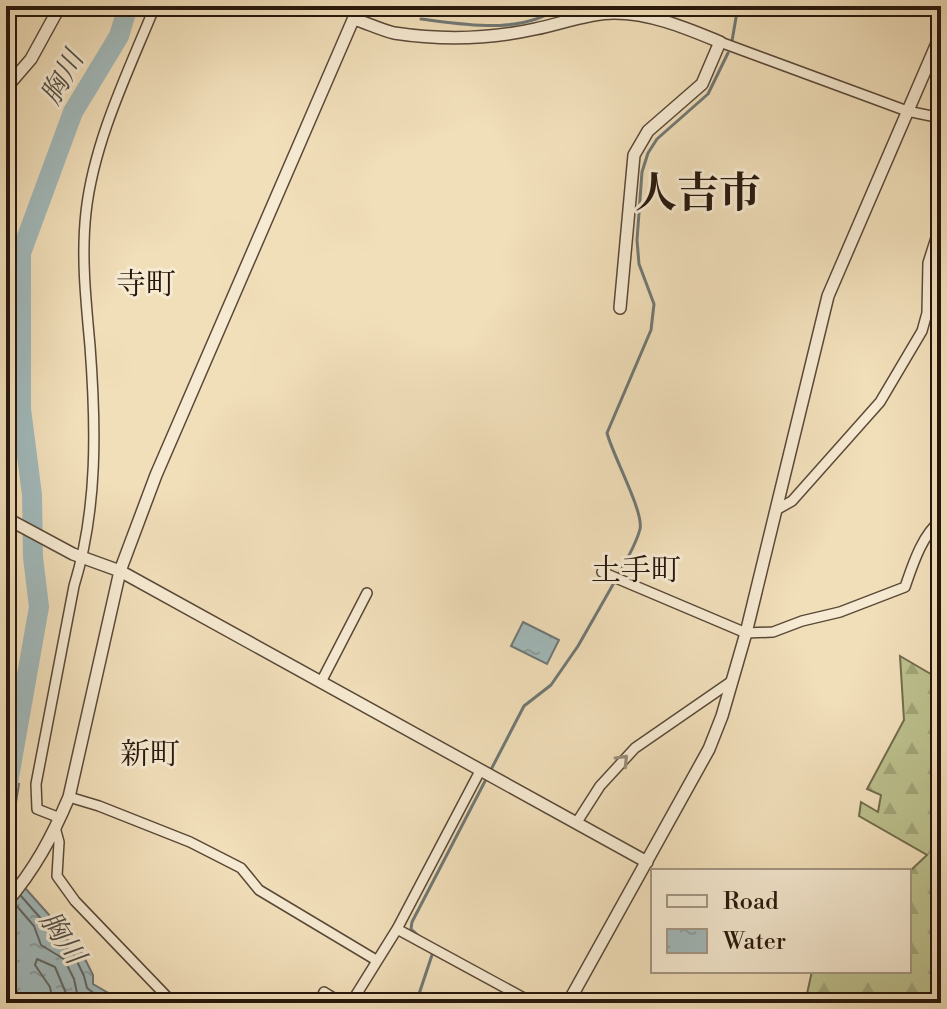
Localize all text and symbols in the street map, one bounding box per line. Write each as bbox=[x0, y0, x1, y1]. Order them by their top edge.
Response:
water label: 胸川 bbox=[34, 42, 93, 111]
district label: 人吉市 bbox=[635, 168, 761, 221]
district label: 寺町 bbox=[116, 266, 176, 304]
district label: 土手町 bbox=[591, 552, 681, 590]
district label: 新町 bbox=[120, 736, 180, 774]
one-way arrow bbox=[614, 755, 628, 769]
legend bbox=[651, 869, 911, 973]
text: Road bbox=[723, 887, 779, 917]
water label: 胸川 bbox=[32, 905, 94, 973]
text: Water bbox=[722, 927, 786, 957]

